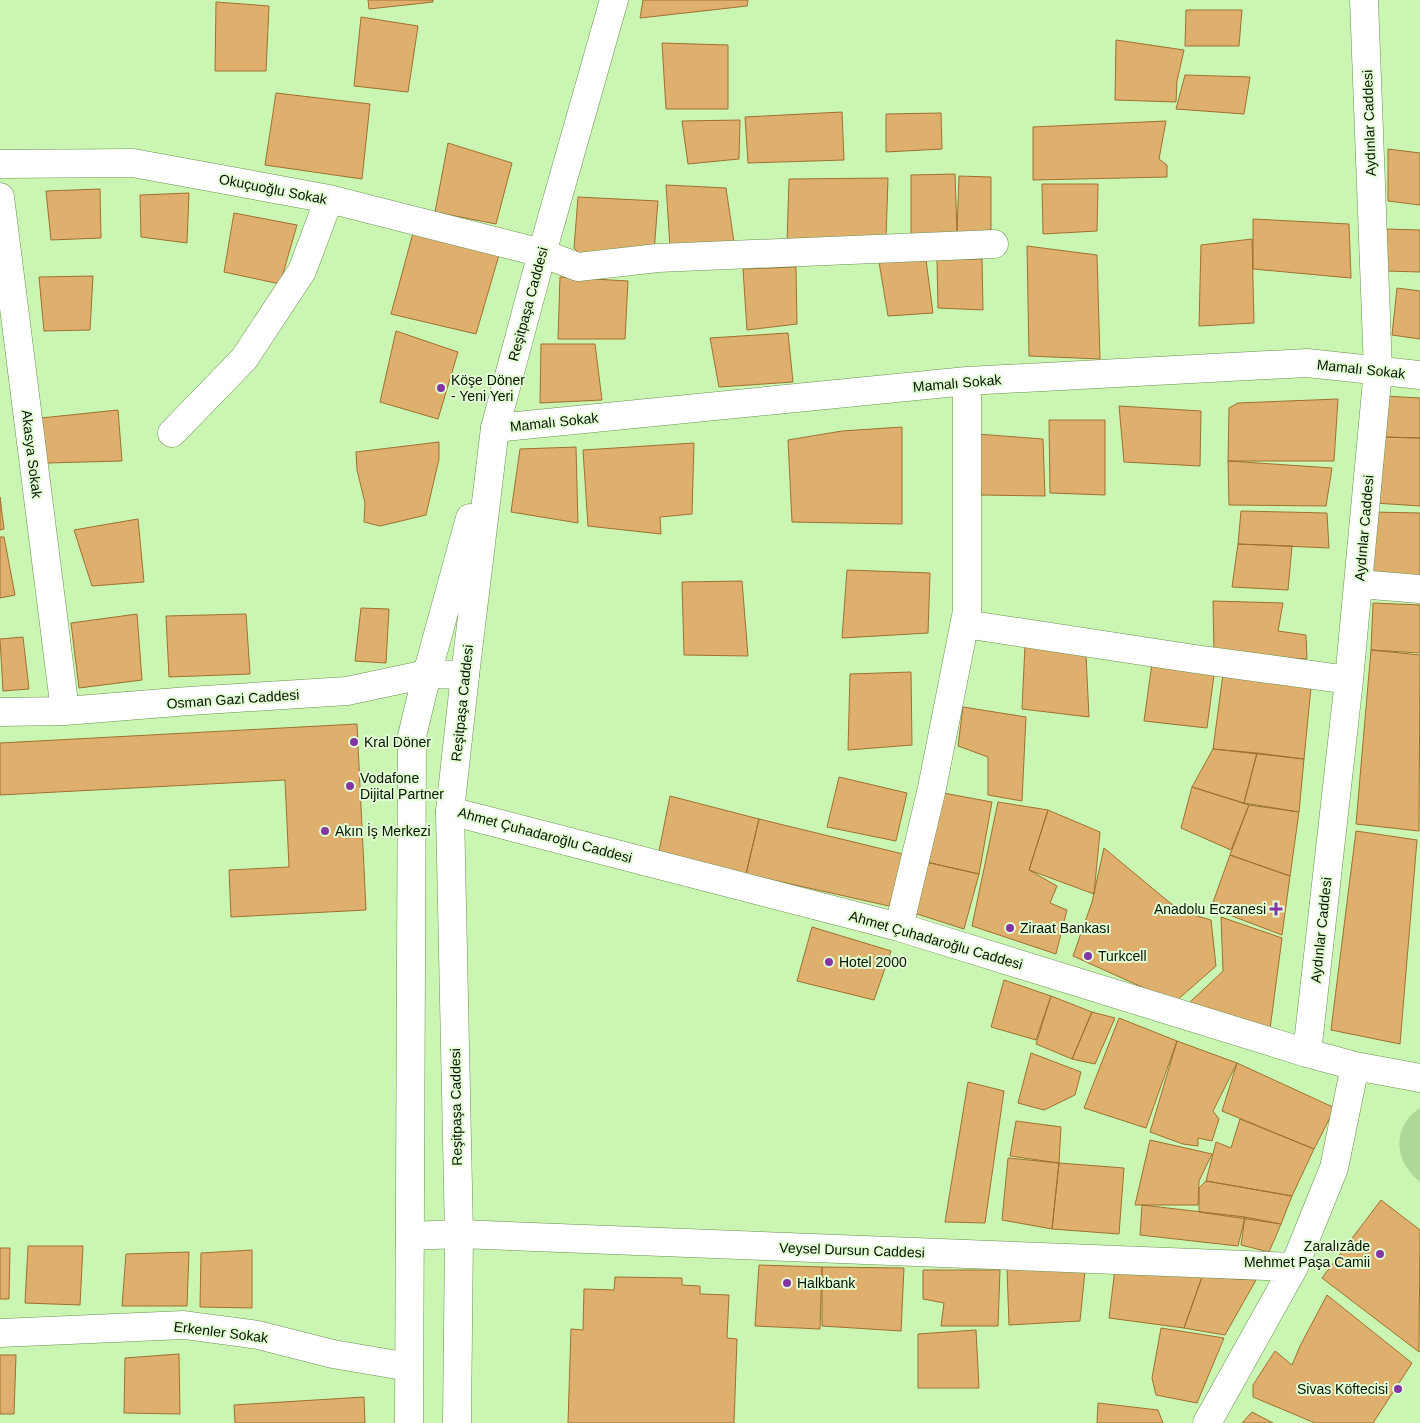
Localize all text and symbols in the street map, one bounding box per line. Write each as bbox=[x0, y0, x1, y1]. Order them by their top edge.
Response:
street label: Aydınlar Caddesi bbox=[1359, 70, 1379, 176]
street label: Okuçuoğlu Sokak bbox=[218, 171, 329, 208]
street label: Reşitpaşa Caddesi bbox=[505, 245, 551, 363]
street label: Mamalı Sokak bbox=[1316, 356, 1407, 382]
street label: Mamalı Sokak bbox=[912, 371, 1003, 395]
place label: Köşe Döner - Yeni Yeri bbox=[451, 372, 525, 404]
marker: Köşe Döner - Yeni Yeri bbox=[435, 382, 447, 394]
street label: Akasya Sokak bbox=[19, 409, 45, 500]
street label: Mamalı Sokak bbox=[509, 409, 600, 435]
street label: Aydınlar Caddesi bbox=[1351, 474, 1377, 582]
street label: Reşitpaşa Caddesi bbox=[448, 644, 476, 762]
street label: Osman Gazi Caddesi bbox=[166, 686, 300, 712]
place label: Kral Döner bbox=[364, 734, 431, 750]
marker: Kral Döner bbox=[348, 736, 360, 748]
place label: Vodafone Dijital Partner bbox=[360, 770, 444, 802]
marker: Vodafone Dijital Partner bbox=[344, 780, 356, 792]
street label: Ahmet Çuhadaroğlu Caddesi bbox=[456, 804, 634, 866]
place label: Akın İş Merkezi bbox=[335, 822, 431, 839]
marker: Akın İş Merkezi bbox=[319, 825, 331, 837]
street label: Aydınlar Caddesi bbox=[1307, 876, 1335, 984]
place label: Anadolu Eczanesi bbox=[1154, 901, 1266, 917]
marker: Anadolu Eczanesi bbox=[1270, 903, 1282, 915]
street label: Ahmet Çuhadaroğlu Caddesi bbox=[847, 908, 1025, 972]
place label: Ziraat Bankası bbox=[1020, 920, 1110, 936]
marker: Ziraat Bankası bbox=[1004, 922, 1016, 934]
place label: Turkcell bbox=[1098, 948, 1147, 964]
marker: Turkcell bbox=[1082, 950, 1094, 962]
place label: Hotel 2000 bbox=[839, 954, 907, 970]
marker: Hotel 2000 bbox=[823, 956, 835, 968]
street label: Reşitpaşa Caddesi bbox=[447, 1048, 465, 1166]
place label: Zaralızâde Mehmet Paşa Camii bbox=[1244, 1238, 1370, 1270]
street label: Veysel Dursun Caddesi bbox=[779, 1239, 925, 1261]
marker: Zaralızâde Mehmet Paşa Camii bbox=[1374, 1248, 1386, 1260]
place label: Halkbank bbox=[797, 1275, 856, 1291]
marker: Halkbank bbox=[781, 1277, 793, 1289]
street label: Erkenler Sokak bbox=[173, 1318, 270, 1346]
place label: Sivas Köftecisi bbox=[1297, 1381, 1388, 1397]
marker: Sivas Köftecisi bbox=[1392, 1383, 1404, 1395]

